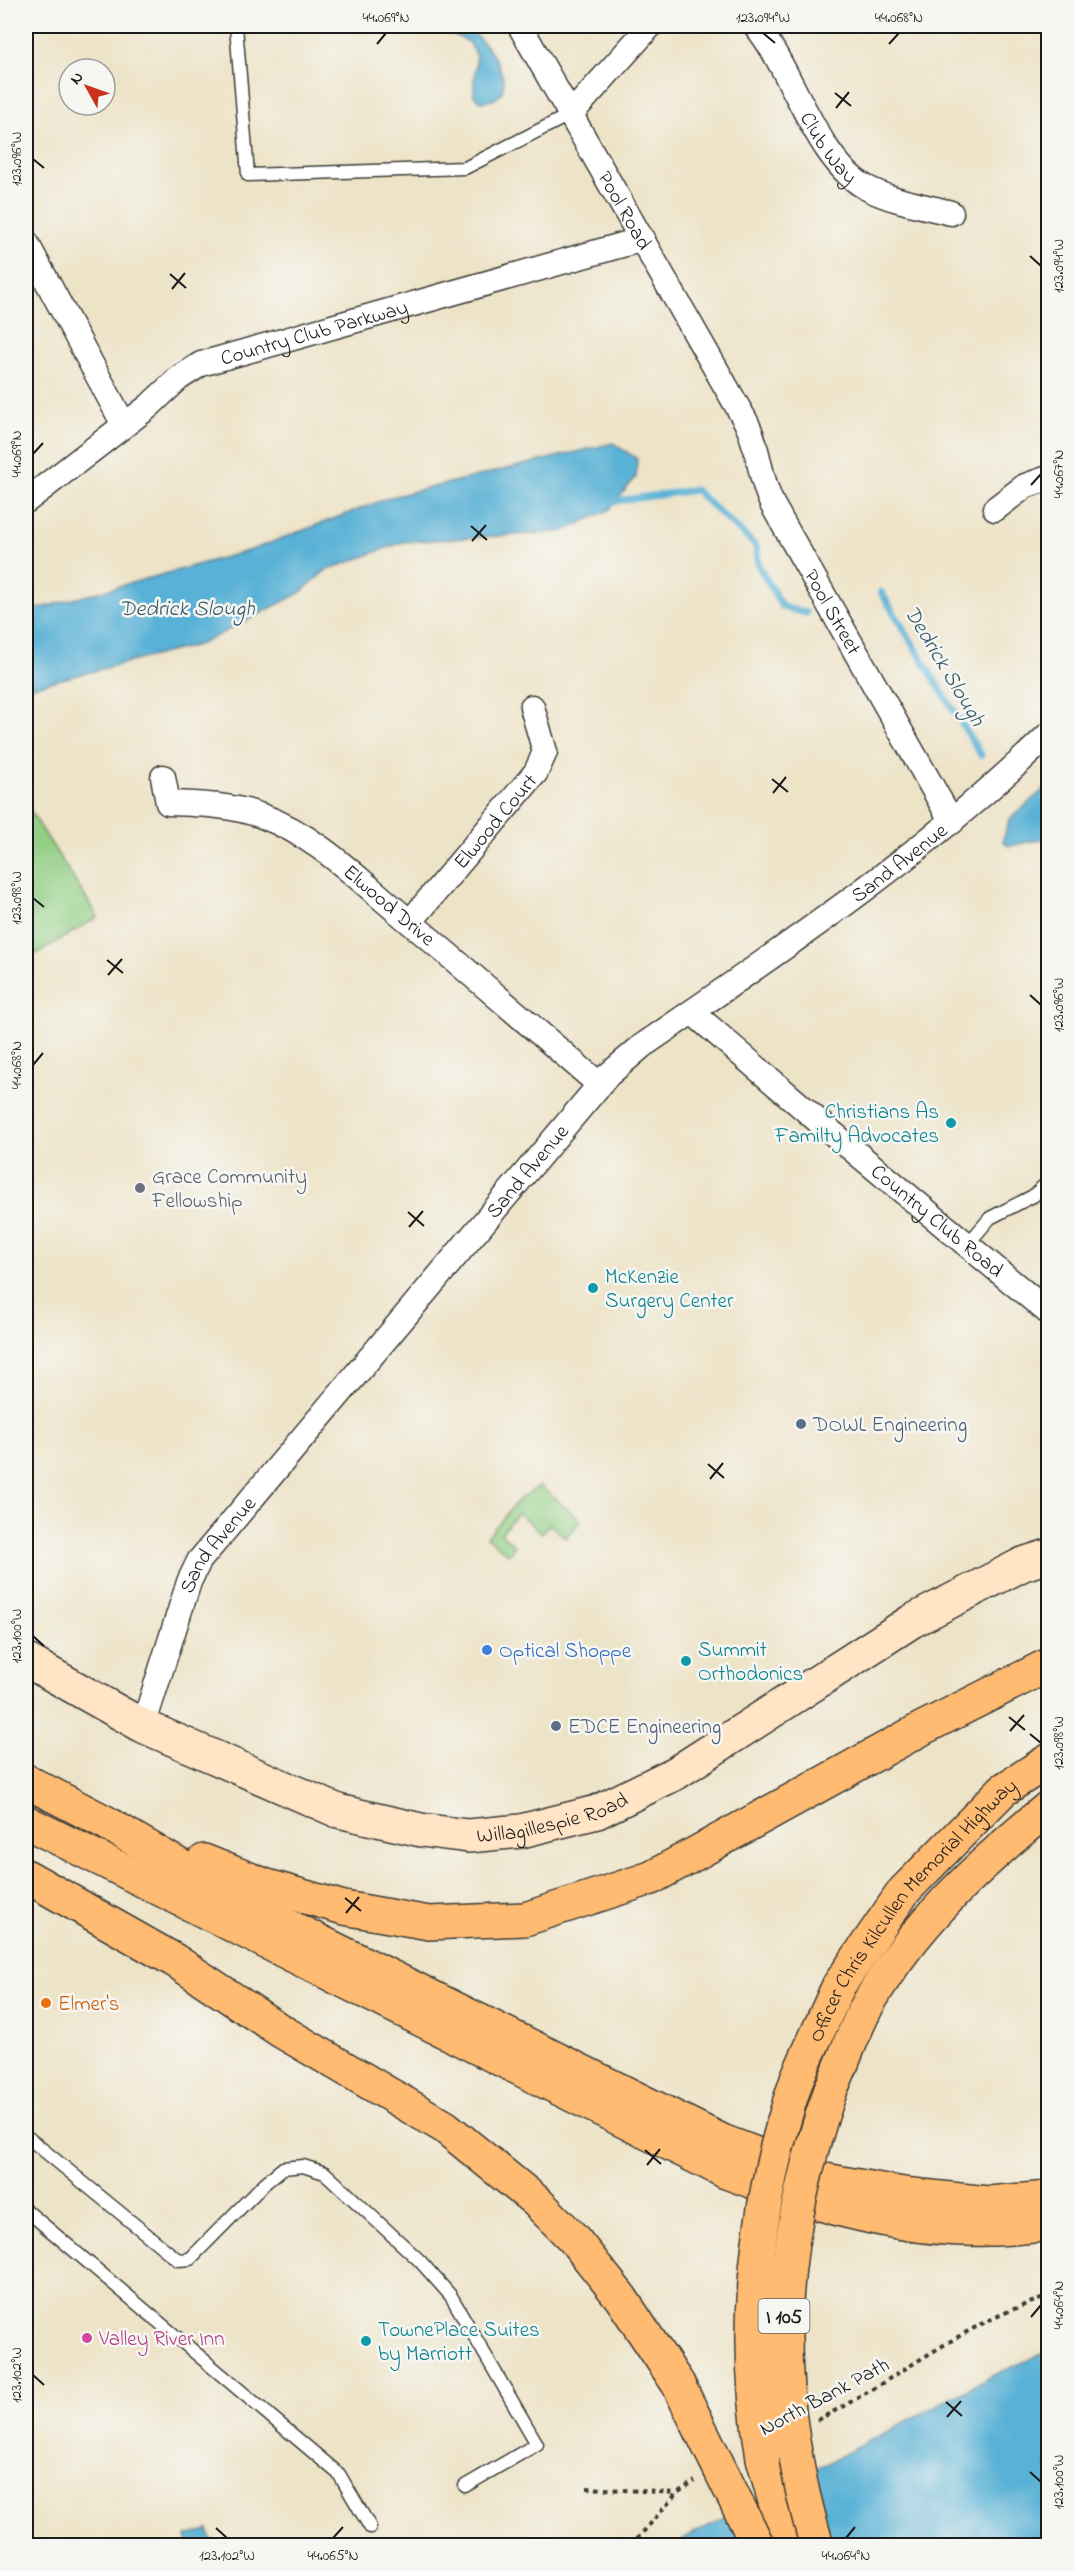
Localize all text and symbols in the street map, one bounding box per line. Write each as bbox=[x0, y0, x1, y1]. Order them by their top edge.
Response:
text: 44.069°N bbox=[362, 7, 410, 29]
text: 123.094°W bbox=[736, 7, 790, 29]
text: 44.068°N bbox=[875, 7, 923, 29]
north arrow bbox=[57, 57, 117, 117]
text: N bbox=[64, 67, 90, 90]
street label: Club Way bbox=[791, 107, 863, 194]
text: 123.096°W bbox=[6, 132, 28, 186]
street label: Pool Road bbox=[589, 166, 658, 256]
text: 123.094°W bbox=[1048, 239, 1070, 293]
street label: Country Club Parkway bbox=[217, 293, 412, 375]
text: 44.069°N bbox=[6, 430, 28, 478]
text: 44.067°N bbox=[1048, 450, 1070, 498]
street label: Pool Street bbox=[795, 565, 867, 661]
water label: Dedrick Slough bbox=[119, 594, 255, 626]
water label: Dedrick Slough bbox=[895, 600, 992, 733]
street label: Elwood Court bbox=[447, 768, 545, 877]
street label: Sand Avenue bbox=[845, 817, 955, 911]
street label: Elwood Drive bbox=[336, 858, 441, 955]
text: 123.098°W bbox=[6, 871, 28, 925]
text: 123.096°W bbox=[1048, 978, 1070, 1032]
text: 44.068°N bbox=[6, 1041, 28, 1089]
place label: Christians As Familty Advocates bbox=[774, 1098, 939, 1154]
marker: Christians As Familty Advocates bbox=[944, 1116, 958, 1130]
street label: Sand Avenue bbox=[480, 1118, 577, 1226]
street label: Country Club Road bbox=[863, 1158, 1009, 1286]
place label: Grace Community Fellowship bbox=[151, 1163, 307, 1217]
marker: Grace Community Fellowship bbox=[133, 1181, 147, 1195]
place label: McKenzie Surgery Center bbox=[605, 1263, 734, 1319]
marker: McKenzie Surgery Center bbox=[586, 1281, 600, 1295]
place label: DOWL Engineering bbox=[812, 1411, 967, 1443]
marker: DOWL Engineering bbox=[794, 1417, 808, 1431]
street label: Sand Avenue bbox=[173, 1490, 265, 1597]
text: 123.100°W bbox=[6, 1609, 28, 1663]
place label: Summit Orthodonics bbox=[698, 1636, 803, 1690]
place label: Optical Shoppe bbox=[499, 1637, 632, 1667]
marker: Optical Shoppe bbox=[480, 1643, 494, 1657]
marker: Summit Orthodonics bbox=[679, 1654, 693, 1668]
place label: EDCE Engineering bbox=[568, 1713, 721, 1745]
text: 123.098°W bbox=[1048, 1716, 1070, 1770]
marker: EDCE Engineering bbox=[549, 1719, 563, 1733]
street label: Officer Chris Kilcullen Memorial Highway bbox=[802, 1772, 1025, 2048]
street label: Willagillespie Road bbox=[475, 1786, 634, 1852]
place label: Elmer's bbox=[58, 1990, 119, 2020]
marker: Elmer's bbox=[39, 1996, 53, 2010]
text: 44.064°N bbox=[1048, 2281, 1070, 2329]
road number: I 105 bbox=[758, 2299, 810, 2333]
place label: TownePlace Suites by Marriott bbox=[378, 2316, 540, 2372]
place label: Valley River Inn bbox=[98, 2325, 225, 2357]
marker: Valley River Inn bbox=[80, 2331, 94, 2345]
marker: TownePlace Suites by Marriott bbox=[359, 2334, 373, 2348]
text: 123.102°W bbox=[6, 2347, 28, 2403]
street label: North Bank Path bbox=[755, 2351, 895, 2445]
text: 123.100°W bbox=[1048, 2455, 1070, 2509]
text: 123.102°W bbox=[199, 2545, 255, 2567]
text: 44.065°N bbox=[307, 2545, 359, 2567]
text: 44.064°N bbox=[822, 2545, 870, 2567]

